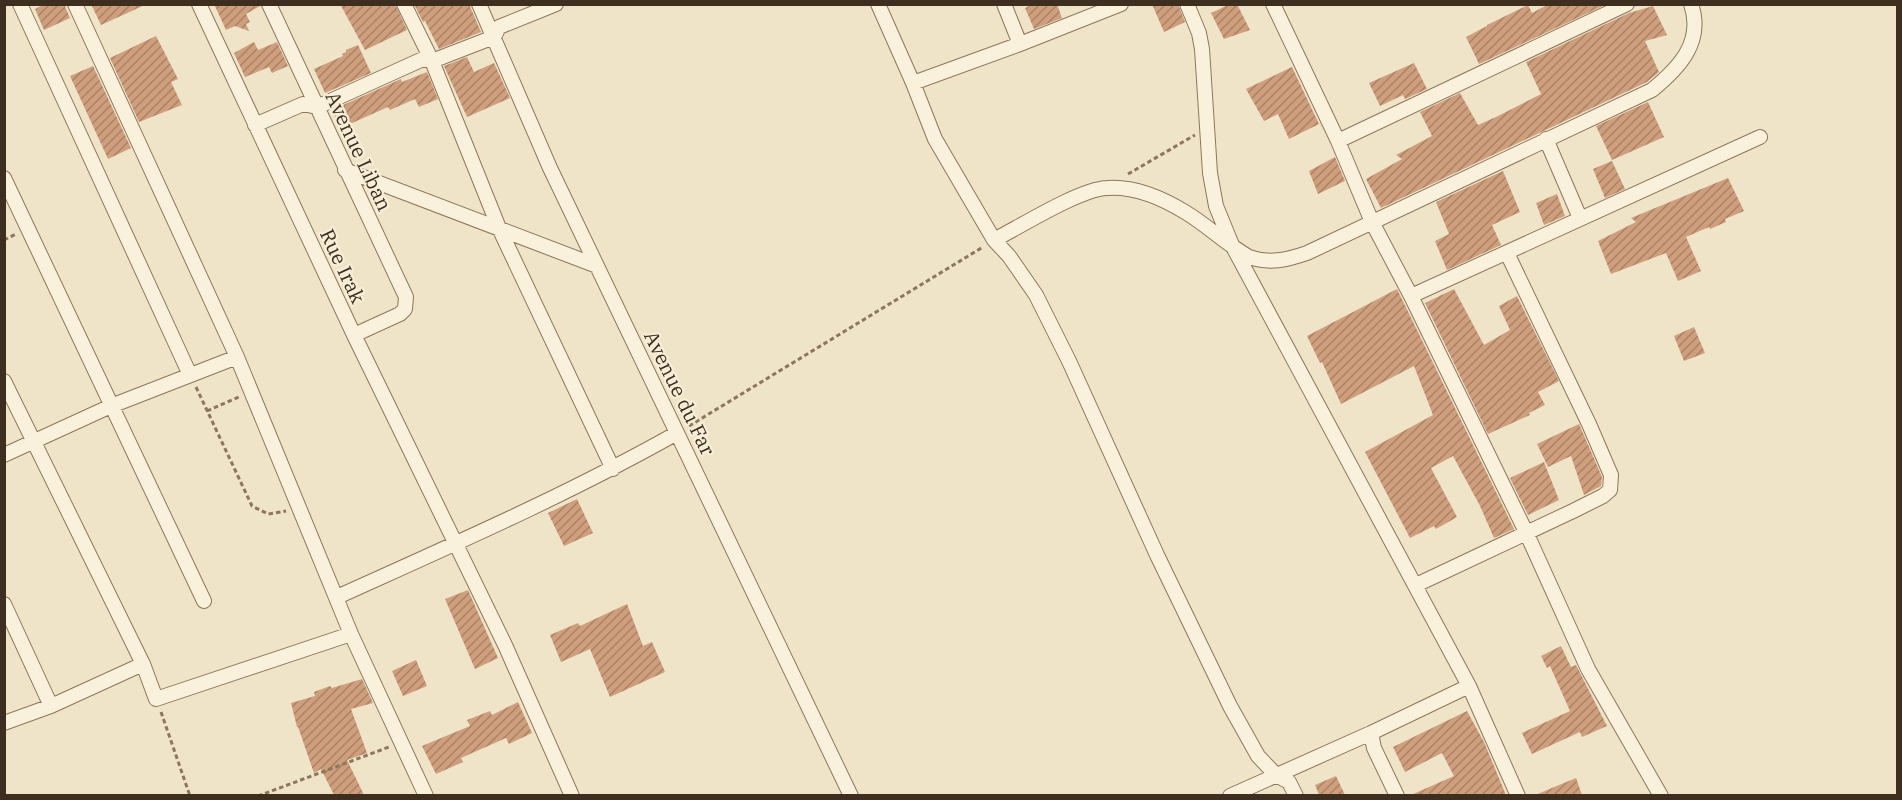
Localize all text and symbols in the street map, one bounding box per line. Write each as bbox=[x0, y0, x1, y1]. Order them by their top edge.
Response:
street label: Avenue Liban bbox=[320, 87, 399, 215]
street label: Rue Irak bbox=[314, 224, 372, 308]
street label: Avenue du Far bbox=[638, 326, 722, 460]

